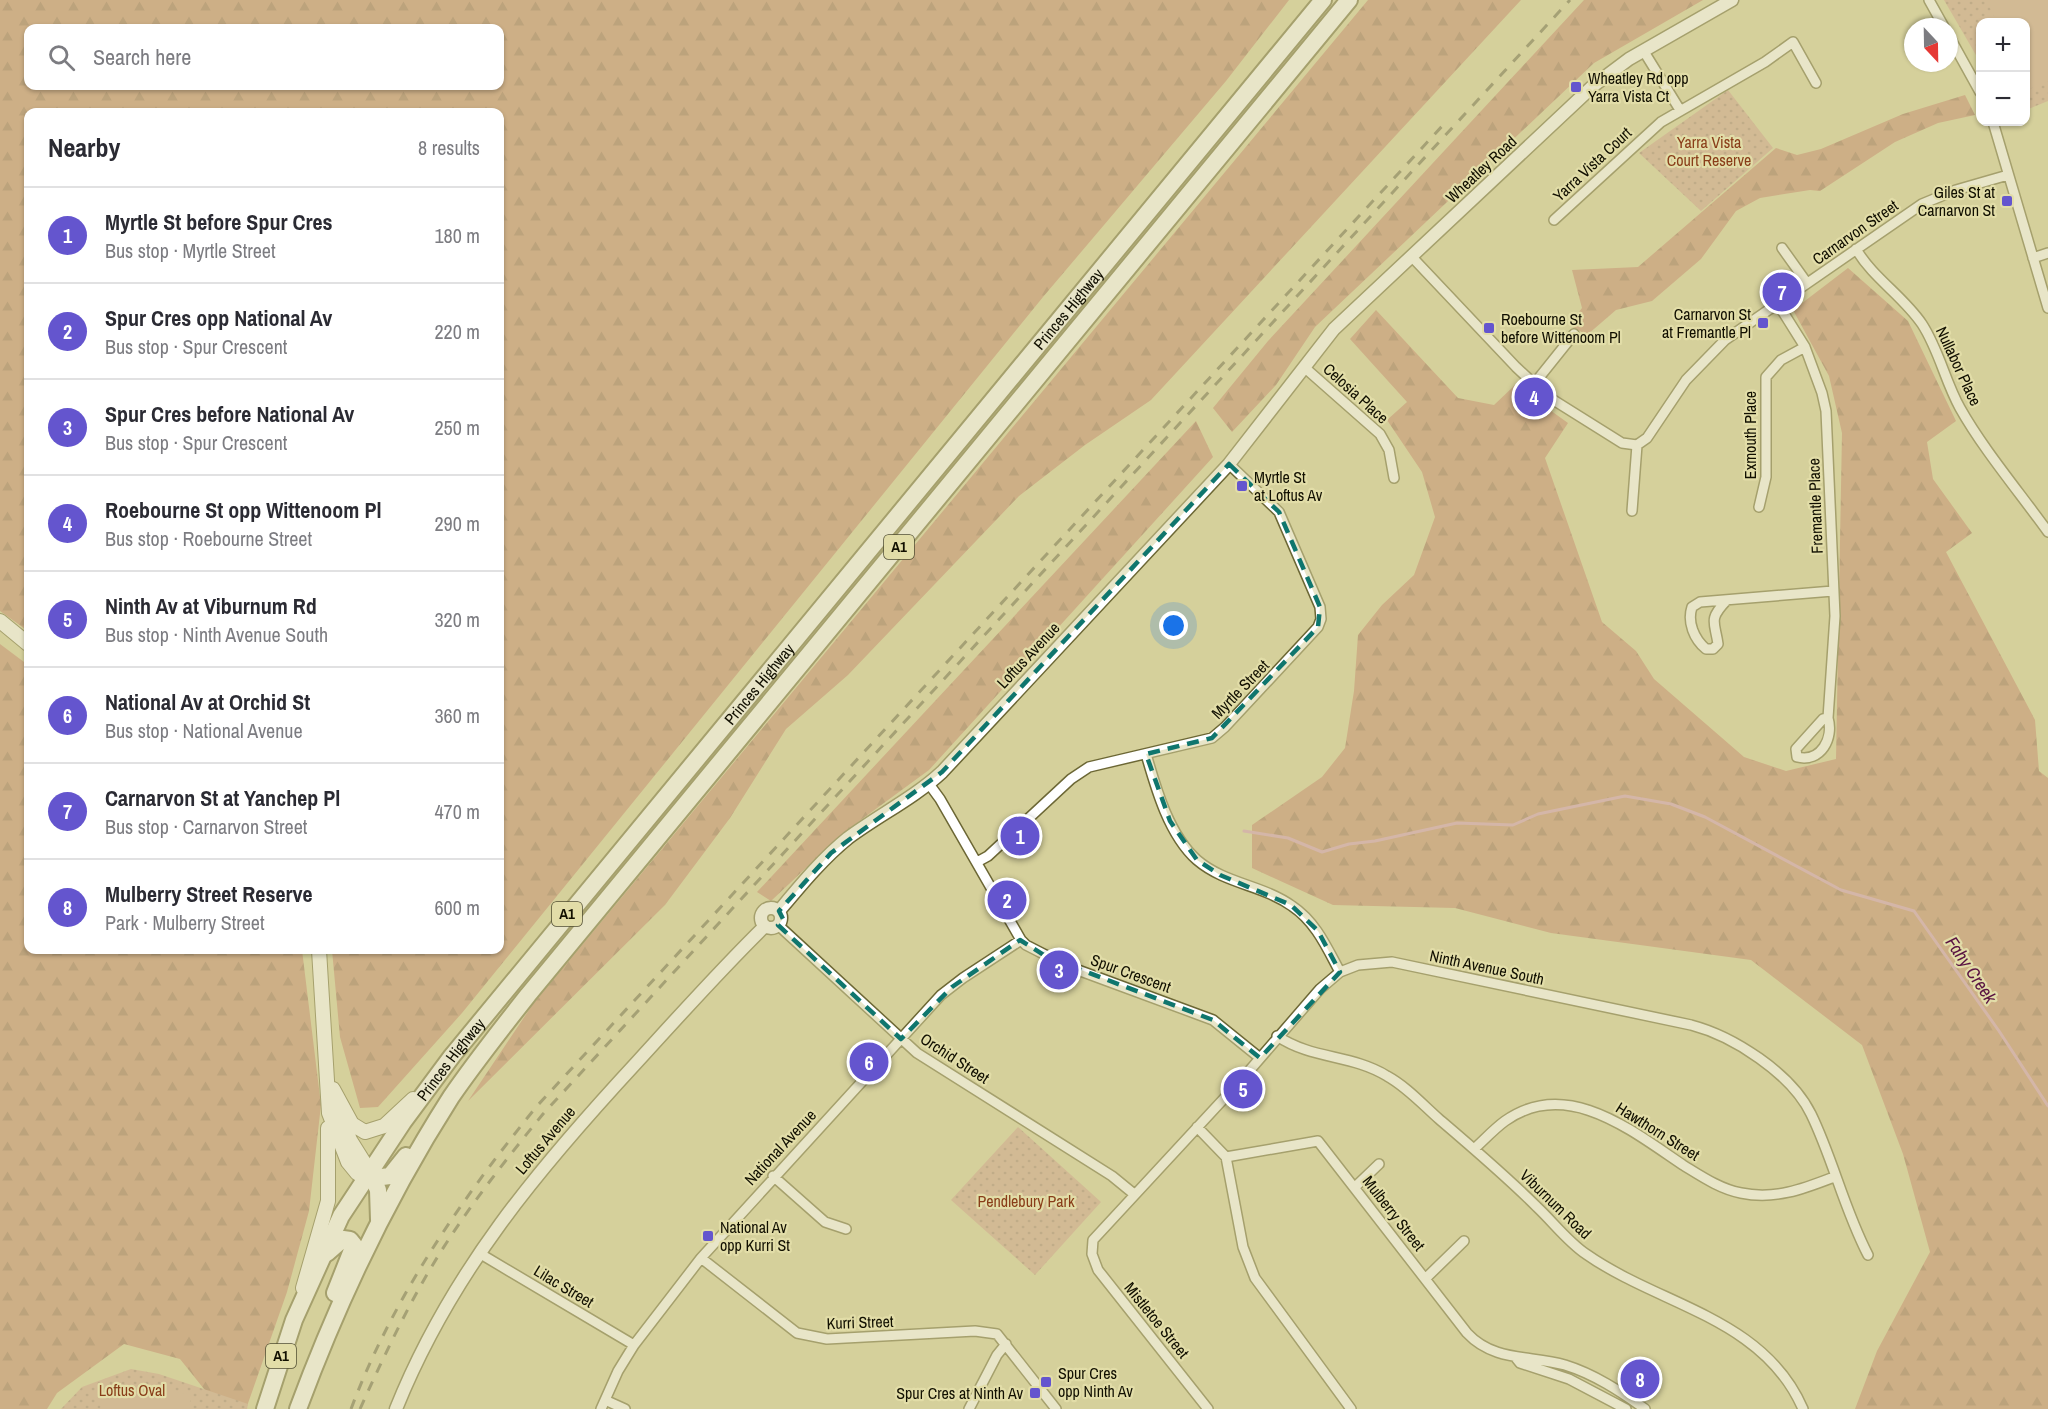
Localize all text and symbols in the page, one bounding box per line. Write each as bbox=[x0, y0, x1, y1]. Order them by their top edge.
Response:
north arrow bbox=[1904, 18, 1958, 72]
map controls bbox=[1976, 18, 2030, 126]
button: + bbox=[1976, 18, 2030, 72]
search box bbox=[24, 24, 504, 90]
icon: search bbox=[45, 41, 78, 74]
text: Search here bbox=[93, 42, 191, 72]
place label: Wheatley Rd opp Yarra Vista Ct bbox=[1588, 67, 1689, 107]
button: − bbox=[1976, 72, 2030, 126]
marker: Wheatley Rd opp Yarra Vista Ct bbox=[1569, 80, 1583, 94]
street label: Yarra Vista Court bbox=[1548, 122, 1636, 206]
text: Nearby bbox=[48, 130, 120, 165]
street label: Wheatley Road bbox=[1441, 130, 1521, 208]
park label: Yarra Vista Court Reserve bbox=[1667, 131, 1751, 171]
text: 8 results bbox=[418, 134, 480, 161]
place label: Giles St at Carnarvon St bbox=[1918, 181, 1995, 221]
street label: Carnarvon Street bbox=[1808, 194, 1903, 270]
marker: Giles St at Carnarvon St bbox=[2000, 194, 2014, 208]
text: Myrtle St before Spur Cres bbox=[105, 207, 333, 237]
text: 1 bbox=[63, 222, 72, 249]
text: 180 m bbox=[434, 222, 480, 249]
text: Bus stop · Myrtle Street bbox=[105, 237, 275, 264]
street label: Princes Highway bbox=[1028, 263, 1109, 354]
pin: 7 bbox=[1762, 270, 1802, 314]
text: Spur Cres opp National Av bbox=[105, 303, 332, 333]
place label: Carnarvon St at Fremantle Pl bbox=[1662, 303, 1751, 343]
place label: Roebourne St before Wittenoom Pl bbox=[1501, 308, 1621, 348]
marker: Carnarvon St at Fremantle Pl bbox=[1756, 316, 1770, 330]
text: 2 bbox=[63, 318, 72, 345]
text: 220 m bbox=[434, 318, 480, 345]
marker: Roebourne St before Wittenoom Pl bbox=[1482, 321, 1496, 335]
street label: Nullabor Place bbox=[1931, 323, 1987, 409]
text: Bus stop · Spur Crescent bbox=[105, 333, 287, 360]
street label: Celosia Place bbox=[1319, 358, 1393, 428]
pin: 4 bbox=[1514, 374, 1553, 420]
street label: Exmouth Place bbox=[1739, 391, 1761, 479]
text: Spur Cres before National Av bbox=[105, 399, 354, 429]
text: 3 bbox=[63, 414, 72, 441]
text: 250 m bbox=[434, 414, 480, 441]
text: Bus stop · Spur Crescent bbox=[105, 429, 287, 456]
street label: Fremantle Place bbox=[1802, 458, 1828, 554]
place label: Myrtle St at Loftus Av bbox=[1254, 466, 1323, 506]
marker: Myrtle St at Loftus Av bbox=[1235, 479, 1249, 493]
text: Roebourne St opp Wittenoom Pl bbox=[105, 495, 381, 525]
text: 4 bbox=[63, 510, 72, 537]
text: 290 m bbox=[434, 510, 480, 537]
text: Bus stop · Roebourne Street bbox=[105, 525, 312, 552]
road number: A1 bbox=[884, 535, 914, 559]
text: Ninth Av at Viburnum Rd bbox=[105, 591, 317, 621]
text: 5 bbox=[63, 606, 72, 633]
text: 320 m bbox=[434, 606, 480, 633]
your location bbox=[1159, 611, 1188, 640]
street label: Loftus Avenue bbox=[992, 617, 1064, 693]
text: Bus stop · Ninth Avenue South bbox=[105, 621, 328, 648]
street label: Princes Highway bbox=[719, 638, 799, 729]
street label: Myrtle Street bbox=[1206, 654, 1274, 723]
text: National Av at Orchid St bbox=[105, 687, 310, 717]
text: 6 bbox=[63, 702, 72, 729]
text: 360 m bbox=[434, 702, 480, 729]
text: Bus stop · National Avenue bbox=[105, 717, 303, 744]
text: Carnarvon St at Yanchep Pl bbox=[105, 783, 340, 813]
text: 7 bbox=[63, 798, 72, 825]
text: 470 m bbox=[434, 798, 480, 825]
text: Bus stop · Carnarvon Street bbox=[105, 813, 307, 840]
pin: 1 bbox=[1000, 814, 1040, 858]
pin: 2 bbox=[988, 878, 1026, 922]
text: Mulberry Street Reserve bbox=[105, 879, 313, 909]
text: 8 bbox=[63, 894, 72, 921]
text: 600 m bbox=[434, 894, 480, 921]
road number: A1 bbox=[552, 902, 582, 926]
text: Park · Mulberry Street bbox=[105, 909, 265, 936]
water label: Fahy Creek bbox=[1940, 931, 2003, 1009]
street label: Ninth Avenue South bbox=[1428, 944, 1546, 990]
pin: 3 bbox=[1040, 948, 1078, 992]
street label: Spur Crescent bbox=[1088, 948, 1174, 998]
street label: Princes Highway bbox=[411, 1013, 490, 1105]
street label: Orchid Street bbox=[916, 1028, 994, 1089]
pin: 6 bbox=[850, 1040, 888, 1084]
pin: 5 bbox=[1224, 1066, 1262, 1112]
street label: Hawthorn Street bbox=[1612, 1097, 1704, 1166]
street label: Loftus Avenue bbox=[510, 1101, 580, 1179]
street label: National Avenue bbox=[739, 1104, 821, 1190]
street label: Viburnum Road bbox=[1515, 1164, 1597, 1244]
street label: Mulberry Street bbox=[1358, 1171, 1430, 1255]
park label: Pendlebury Park bbox=[978, 1190, 1075, 1212]
place label: National Av opp Kurri St bbox=[720, 1216, 790, 1256]
marker: National Av opp Kurri St bbox=[701, 1229, 715, 1243]
street label: Lilac Street bbox=[530, 1259, 598, 1313]
street label: Mistletoe Street bbox=[1120, 1277, 1195, 1363]
street label: Kurri Street bbox=[826, 1310, 894, 1334]
road number: A1 bbox=[266, 1344, 296, 1368]
pin: 8 bbox=[1620, 1356, 1660, 1402]
place label: Spur Cres opp Ninth Av bbox=[1058, 1362, 1133, 1402]
marker: Spur Cres opp Ninth Av bbox=[1039, 1375, 1053, 1389]
park label: Loftus Oval bbox=[99, 1379, 165, 1401]
place label: Spur Cres at Ninth Av bbox=[896, 1382, 1023, 1404]
marker: Spur Cres at Ninth Av bbox=[1028, 1386, 1042, 1400]

